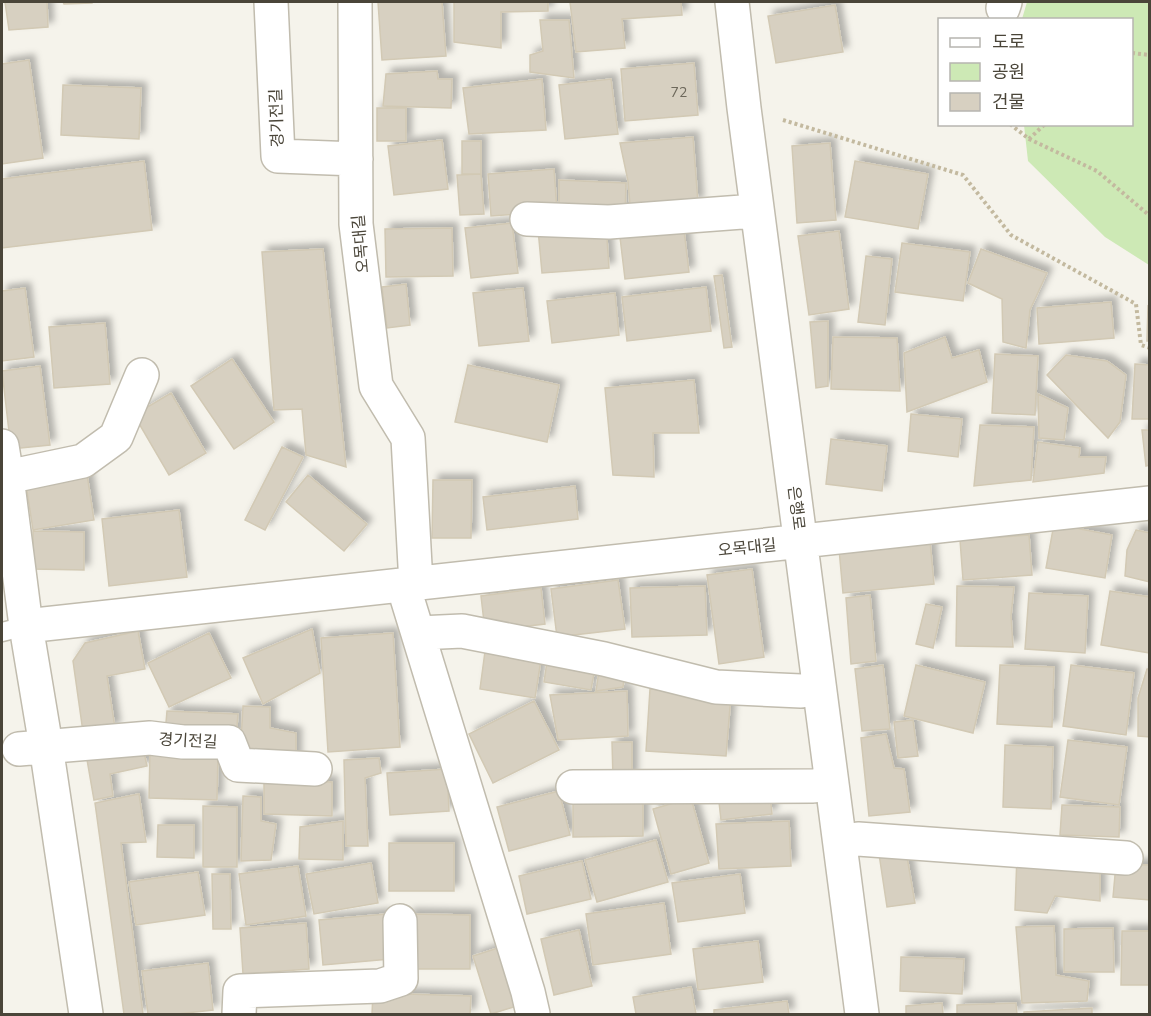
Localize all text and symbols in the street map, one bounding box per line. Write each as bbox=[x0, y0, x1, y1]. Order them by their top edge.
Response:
legend bbox=[938, 18, 1133, 126]
text: 도로 bbox=[992, 30, 1025, 54]
text: 공원 bbox=[992, 60, 1025, 84]
house number: 72 bbox=[671, 83, 687, 102]
street label: 경기전길 bbox=[265, 88, 289, 148]
text: 건물 bbox=[992, 90, 1025, 114]
street label: 오목대길 bbox=[347, 214, 375, 274]
street label: 은행로 bbox=[782, 485, 810, 532]
street label: 오목대길 bbox=[717, 534, 778, 562]
street label: 경기전길 bbox=[158, 728, 218, 754]

